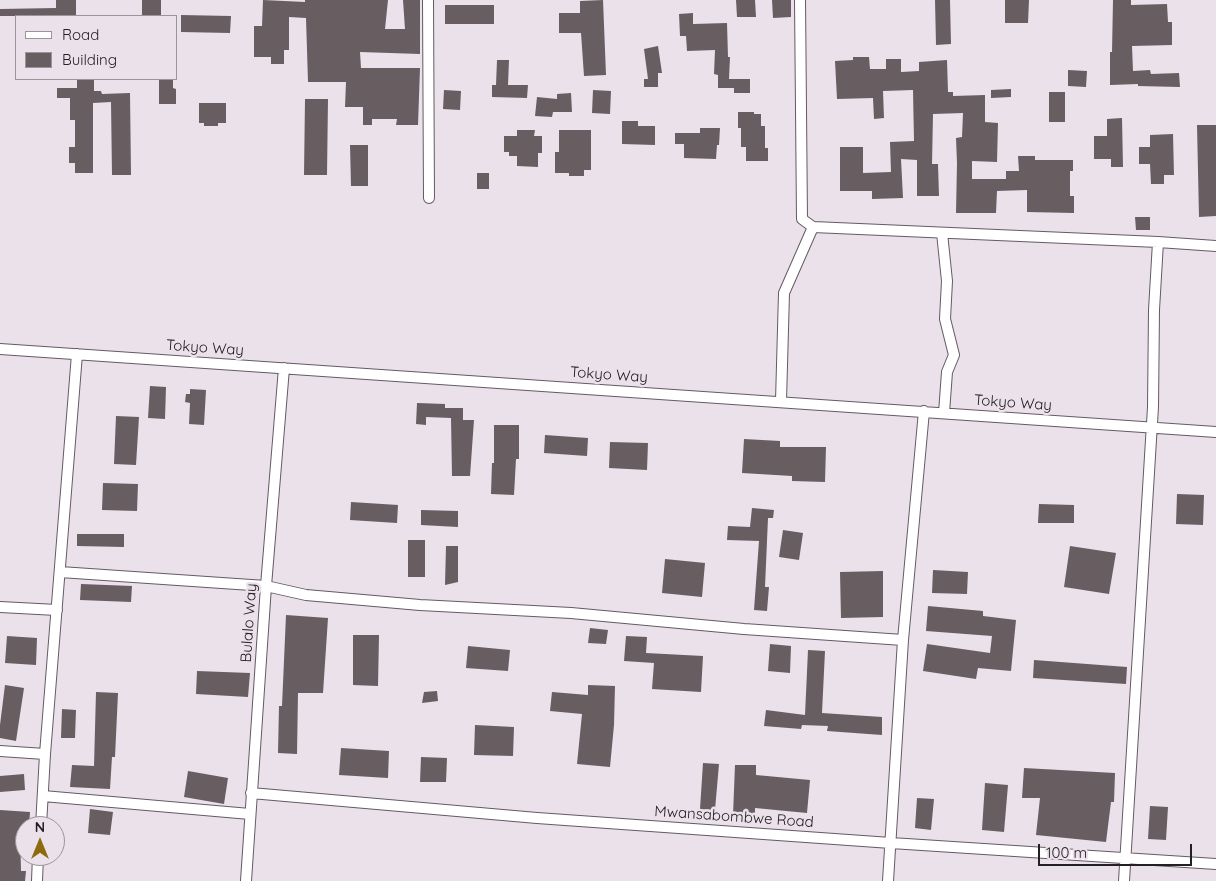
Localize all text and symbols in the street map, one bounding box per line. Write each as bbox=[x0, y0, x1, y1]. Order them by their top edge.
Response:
legend bbox=[15, 15, 178, 80]
text: Road bbox=[62, 25, 99, 44]
text: Building bbox=[62, 50, 117, 69]
street label: Tokyo Way bbox=[166, 336, 244, 360]
street label: Tokyo Way bbox=[570, 363, 648, 387]
street label: Tokyo Way bbox=[974, 391, 1052, 415]
street label: Bulalo Way bbox=[237, 583, 261, 663]
street label: Mwansabombwe Road bbox=[654, 802, 814, 832]
north arrow bbox=[15, 816, 65, 866]
text: N bbox=[35, 818, 45, 836]
scale bar bbox=[1041, 834, 1195, 866]
text: 100 m bbox=[1046, 843, 1087, 862]

